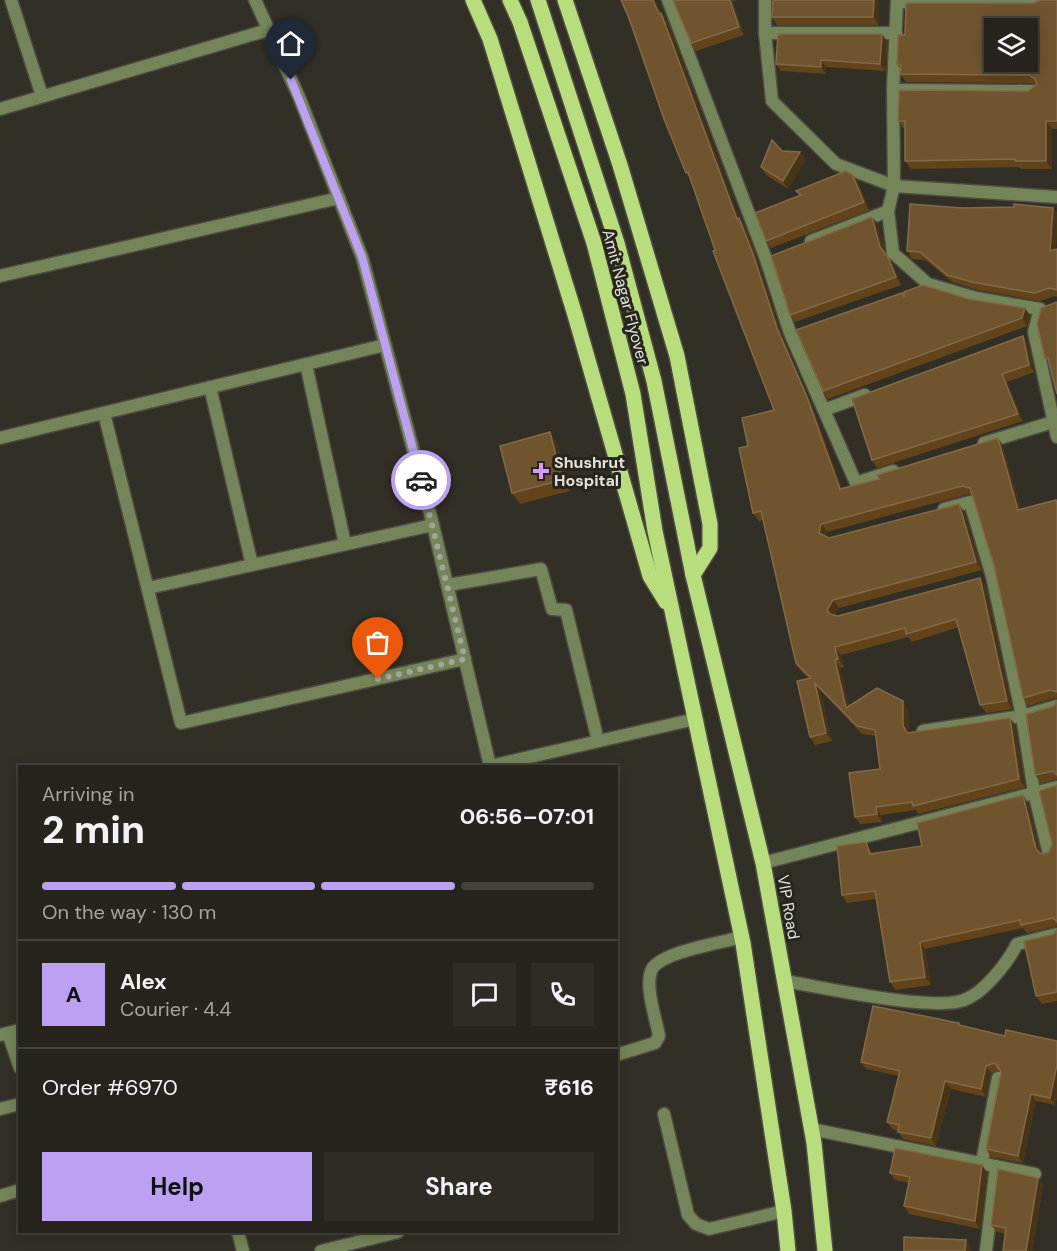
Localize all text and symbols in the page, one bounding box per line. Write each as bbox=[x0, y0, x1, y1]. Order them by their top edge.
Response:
pin bbox=[265, 18, 316, 80]
map controls bbox=[984, 18, 1038, 72]
button: layers bbox=[984, 18, 1038, 72]
icon: home bbox=[274, 27, 307, 60]
street label: Amit Nagar Flyover bbox=[597, 227, 654, 367]
courier bbox=[391, 450, 451, 510]
place label: Shushrut Hospital bbox=[554, 452, 625, 491]
marker: Shushrut Hospital bbox=[532, 462, 550, 480]
icon: car bbox=[405, 464, 438, 497]
pin bbox=[352, 617, 403, 679]
icon: bag bbox=[361, 626, 394, 659]
text: Arriving in bbox=[42, 781, 134, 807]
text: 06:56–07:01 bbox=[460, 802, 594, 831]
text: 2 min bbox=[42, 804, 145, 855]
street label: VIP Road bbox=[773, 873, 805, 941]
text: On the way · 130 m bbox=[42, 899, 216, 925]
button: chat bbox=[453, 963, 516, 1026]
button: phone bbox=[531, 963, 594, 1026]
text: Alex bbox=[120, 967, 167, 996]
text: A bbox=[66, 980, 81, 1009]
text: Courier · 4.4 bbox=[120, 996, 231, 1022]
text: Order #6970 bbox=[42, 1073, 178, 1102]
text: ₹616 bbox=[545, 1073, 594, 1102]
button: Help bbox=[42, 1152, 312, 1221]
button: Share bbox=[324, 1152, 594, 1221]

